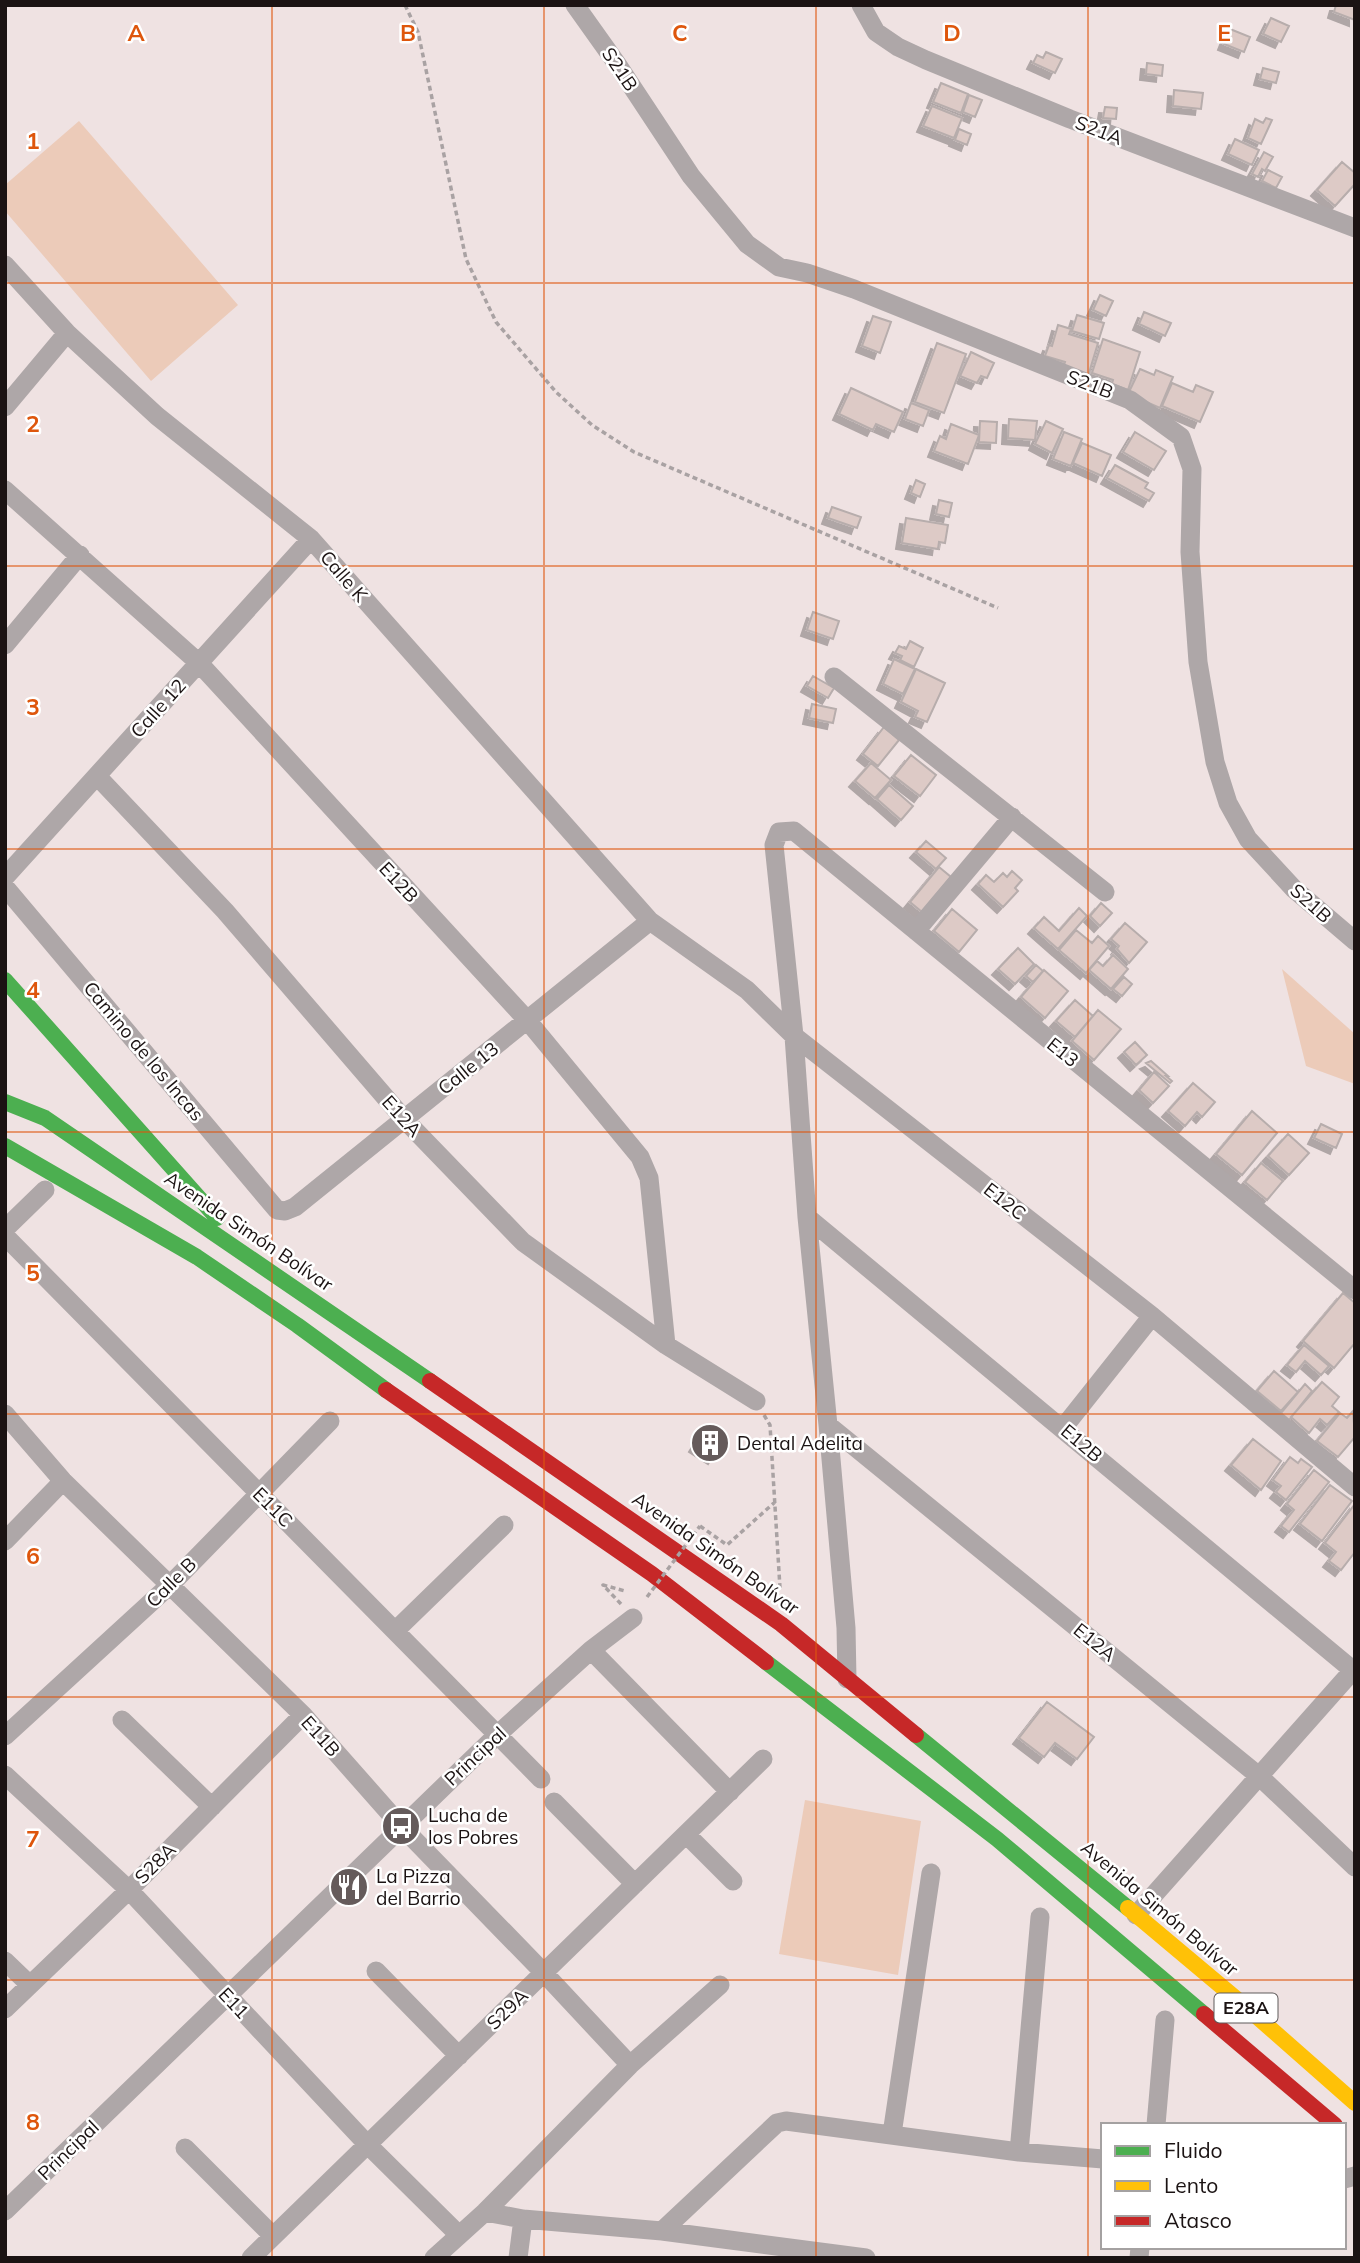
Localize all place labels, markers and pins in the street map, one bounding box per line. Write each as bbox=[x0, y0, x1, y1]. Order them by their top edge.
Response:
building icon: Dental Adelita bbox=[689, 1422, 731, 1464]
place label: Dental Adelita bbox=[737, 1431, 863, 1455]
place label: Lucha de los Pobres bbox=[428, 1803, 518, 1849]
bus stop icon: Lucha de los Pobres bbox=[380, 1805, 422, 1847]
place label: La Pizza del Barrio bbox=[376, 1864, 461, 1910]
restaurant icon: La Pizza del Barrio bbox=[328, 1866, 370, 1908]

